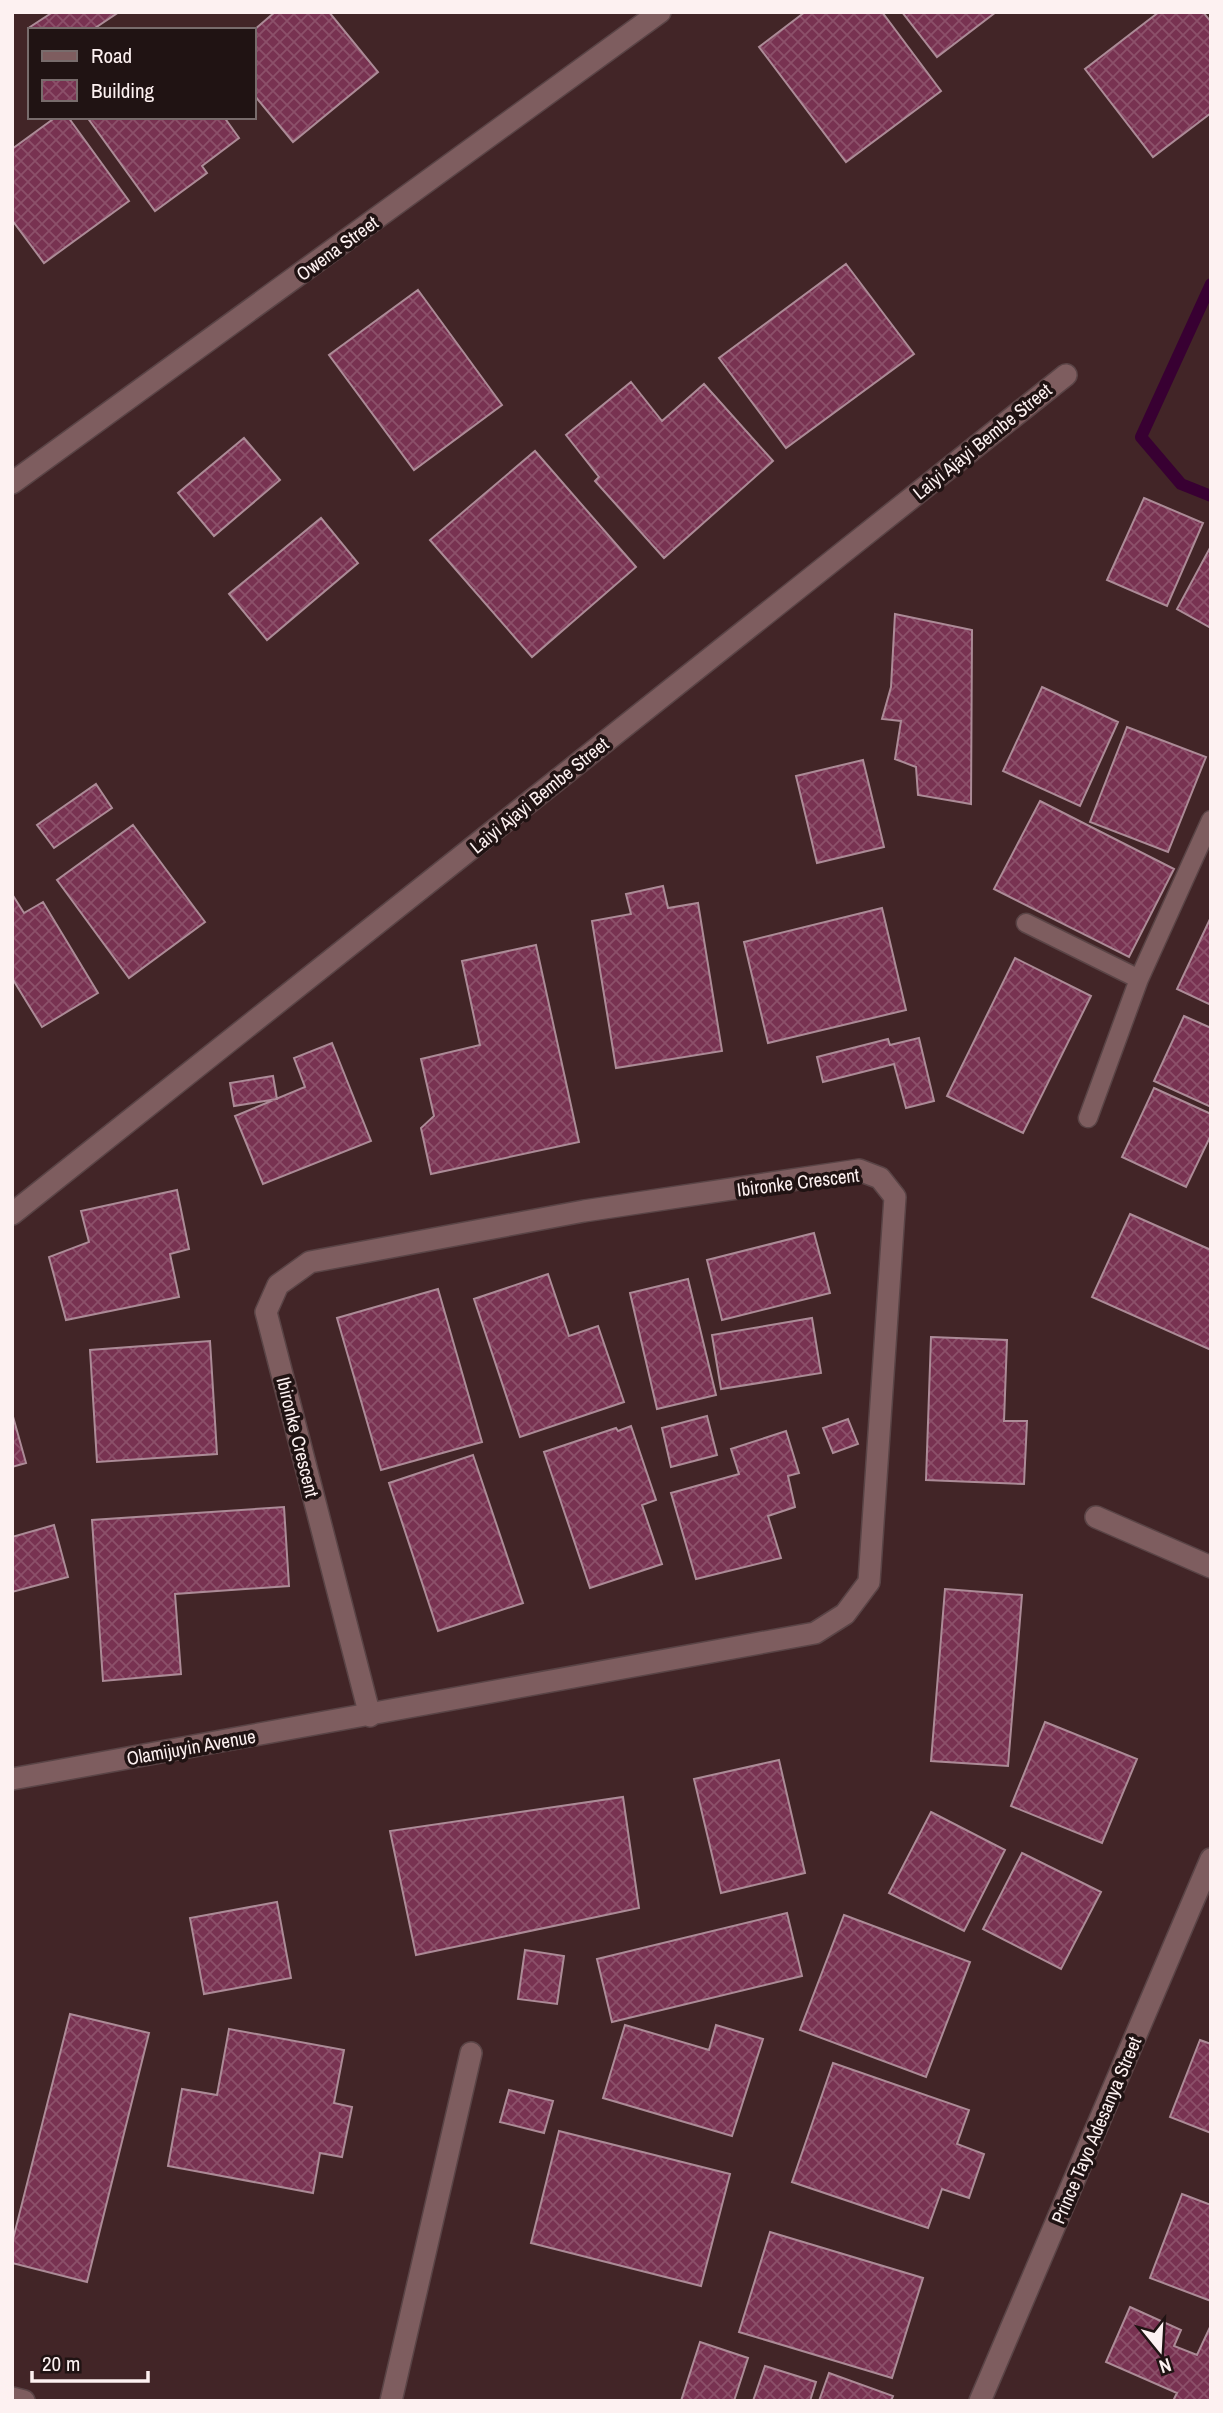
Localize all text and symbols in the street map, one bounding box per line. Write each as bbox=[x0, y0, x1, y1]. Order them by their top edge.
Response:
legend bbox=[28, 28, 256, 119]
text: Road bbox=[91, 41, 132, 70]
text: Building bbox=[91, 76, 155, 105]
street label: Owena Street bbox=[291, 209, 384, 287]
street label: Laiyi Ajayi Bembe Street bbox=[907, 377, 1057, 505]
street label: Laiyi Ajayi Bembe Street bbox=[464, 731, 614, 859]
street label: Ibironke Crescent bbox=[735, 1162, 861, 1202]
street label: Ibironke Crescent bbox=[271, 1374, 326, 1500]
street label: Olamijuyin Avenue bbox=[124, 1723, 258, 1771]
street label: Prince Tayo Adesanya Street bbox=[1045, 2032, 1147, 2228]
north arrow bbox=[1125, 2315, 1195, 2385]
scale bar bbox=[32, 2340, 147, 2384]
text: 20 m bbox=[42, 2349, 80, 2378]
text: N bbox=[1156, 2352, 1175, 2380]

